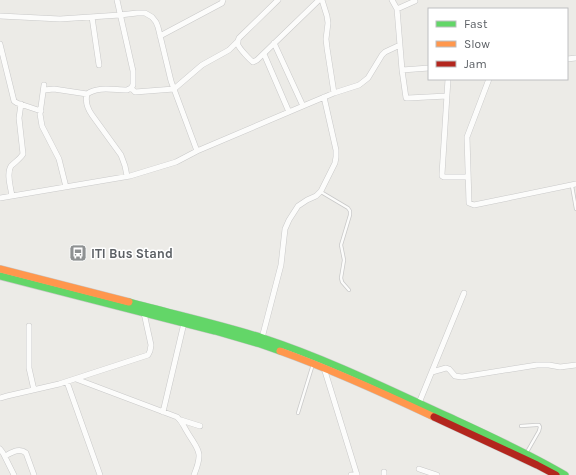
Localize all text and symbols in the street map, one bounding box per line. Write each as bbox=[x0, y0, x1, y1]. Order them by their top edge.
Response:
legend bbox=[428, 8, 568, 80]
text: Fast bbox=[464, 17, 488, 31]
text: Slow bbox=[464, 37, 490, 51]
text: Jam bbox=[464, 57, 487, 71]
bus stop icon: ITI Bus Stand bbox=[68, 243, 88, 263]
place label: ITI Bus Stand bbox=[91, 246, 173, 261]

